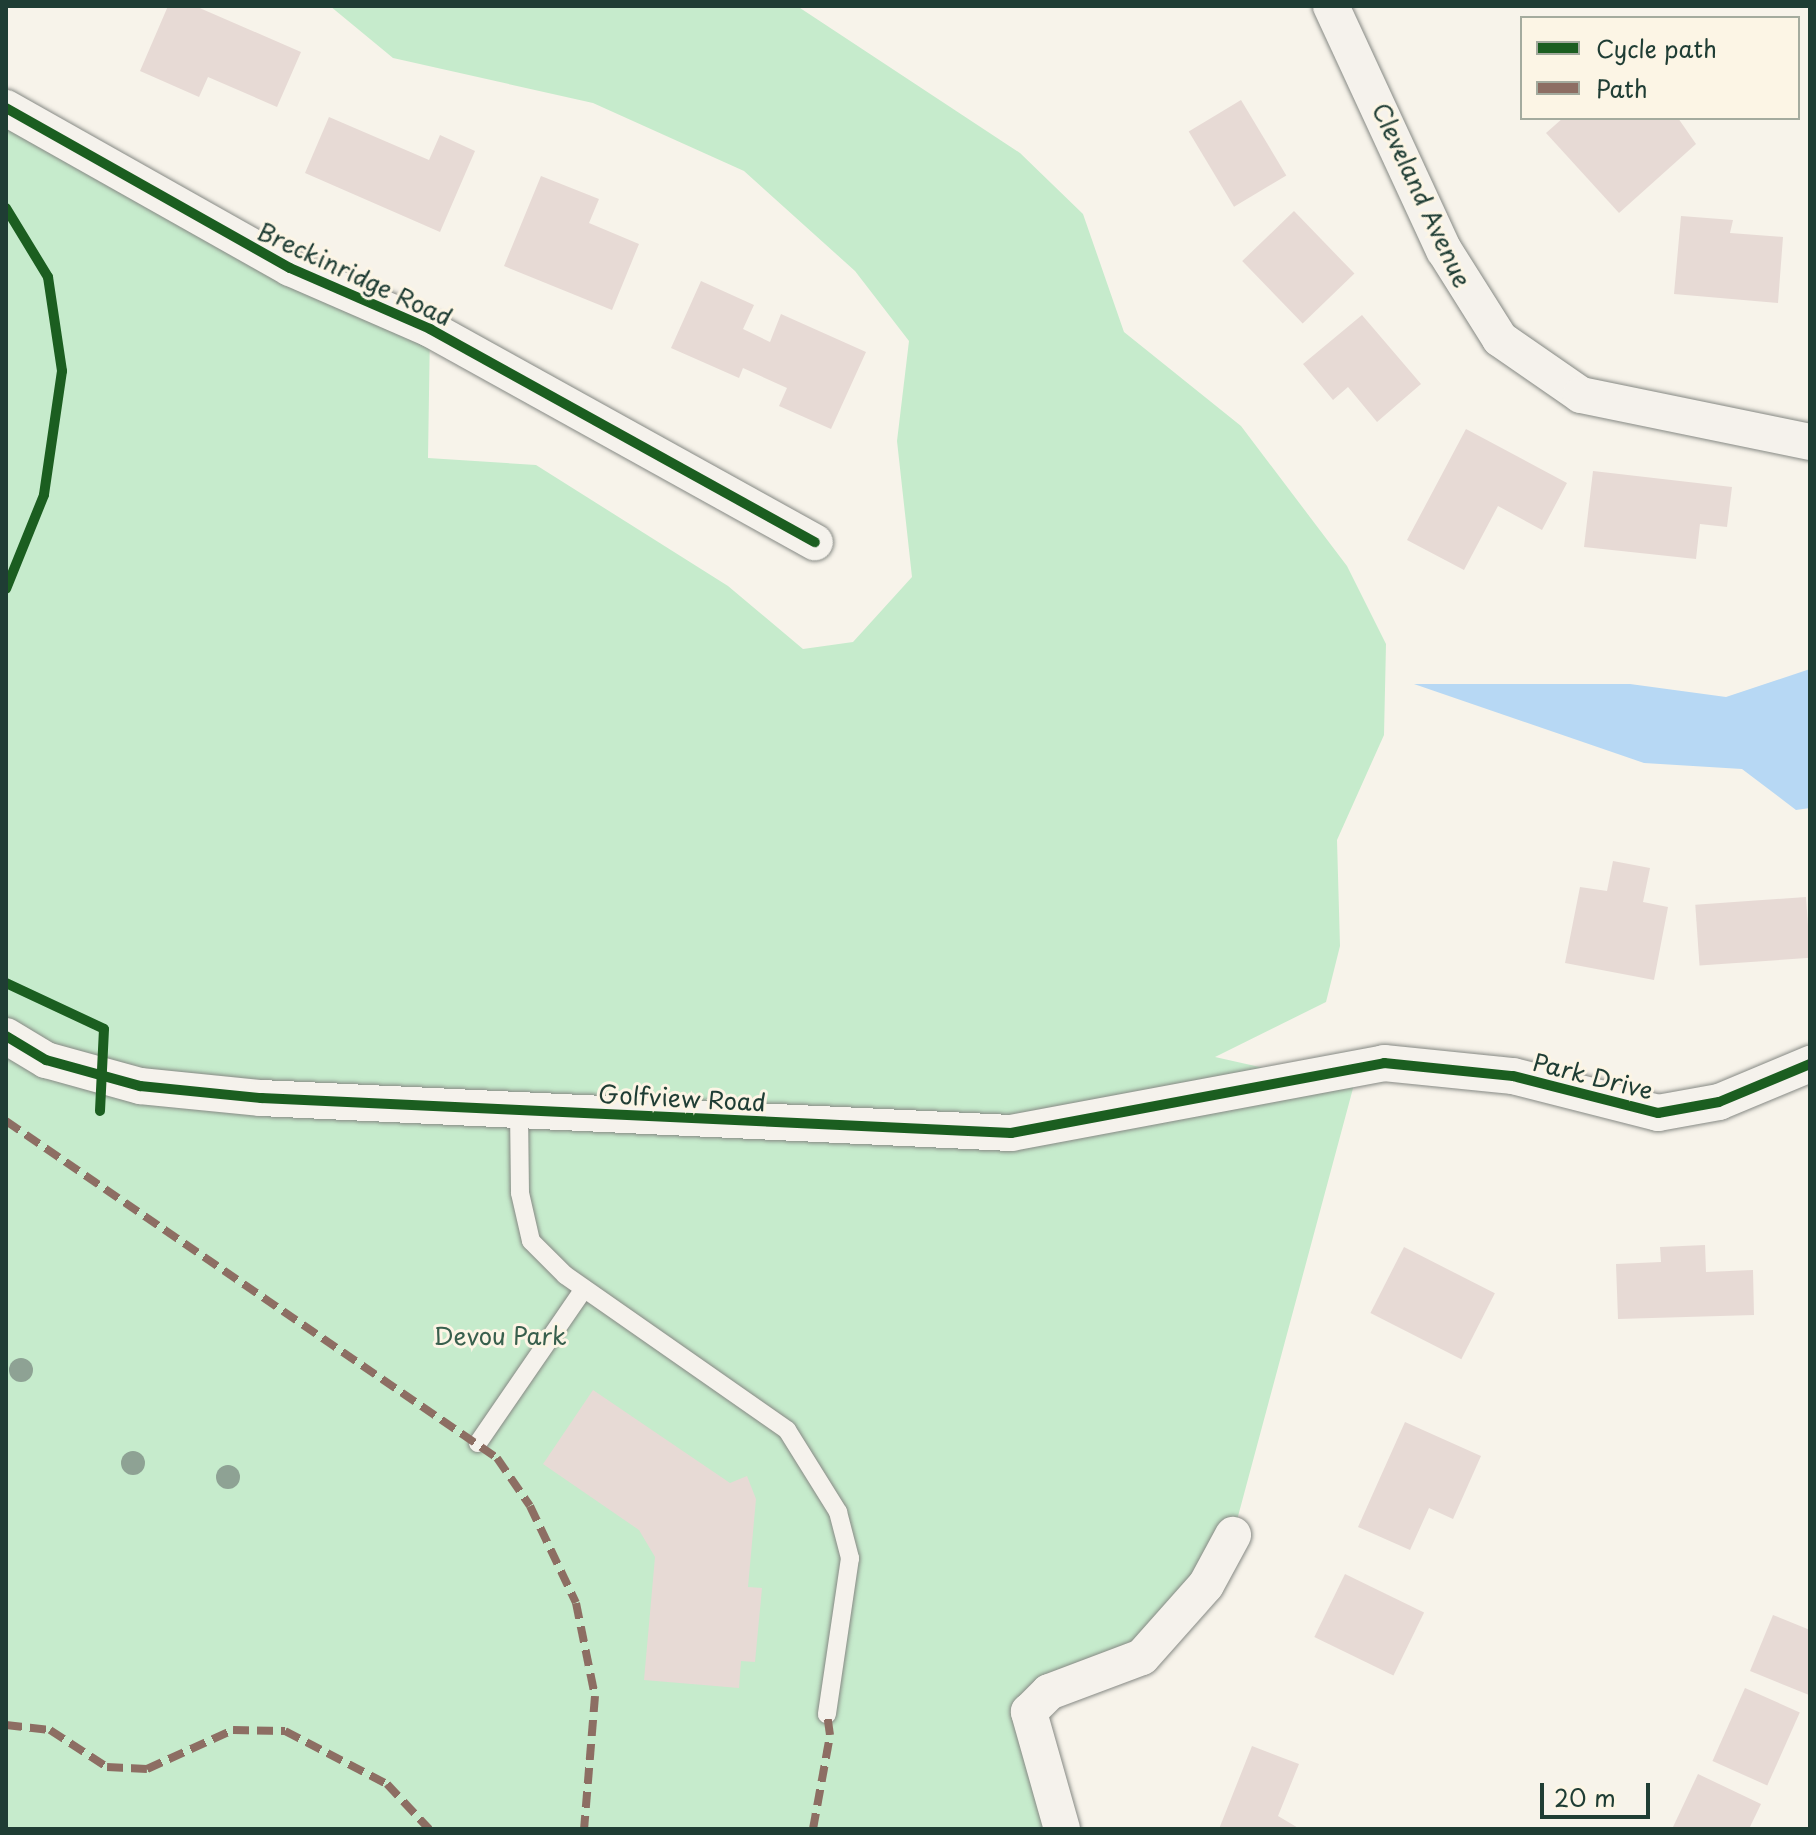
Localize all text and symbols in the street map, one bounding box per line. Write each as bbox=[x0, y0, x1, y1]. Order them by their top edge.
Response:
legend bbox=[1520, 16, 1800, 120]
text: Cycle path bbox=[1596, 30, 1717, 66]
text: Path bbox=[1596, 70, 1648, 106]
street label: Cleveland Avenue bbox=[1367, 98, 1477, 292]
street label: Breckinridge Road bbox=[253, 216, 457, 332]
street label: Park Drive bbox=[1530, 1047, 1656, 1105]
street label: Golfview Road bbox=[598, 1079, 766, 1117]
park label: Devou Park bbox=[433, 1322, 567, 1350]
scale bar bbox=[1544, 1767, 1654, 1817]
text: 20 m bbox=[1554, 1779, 1616, 1815]

